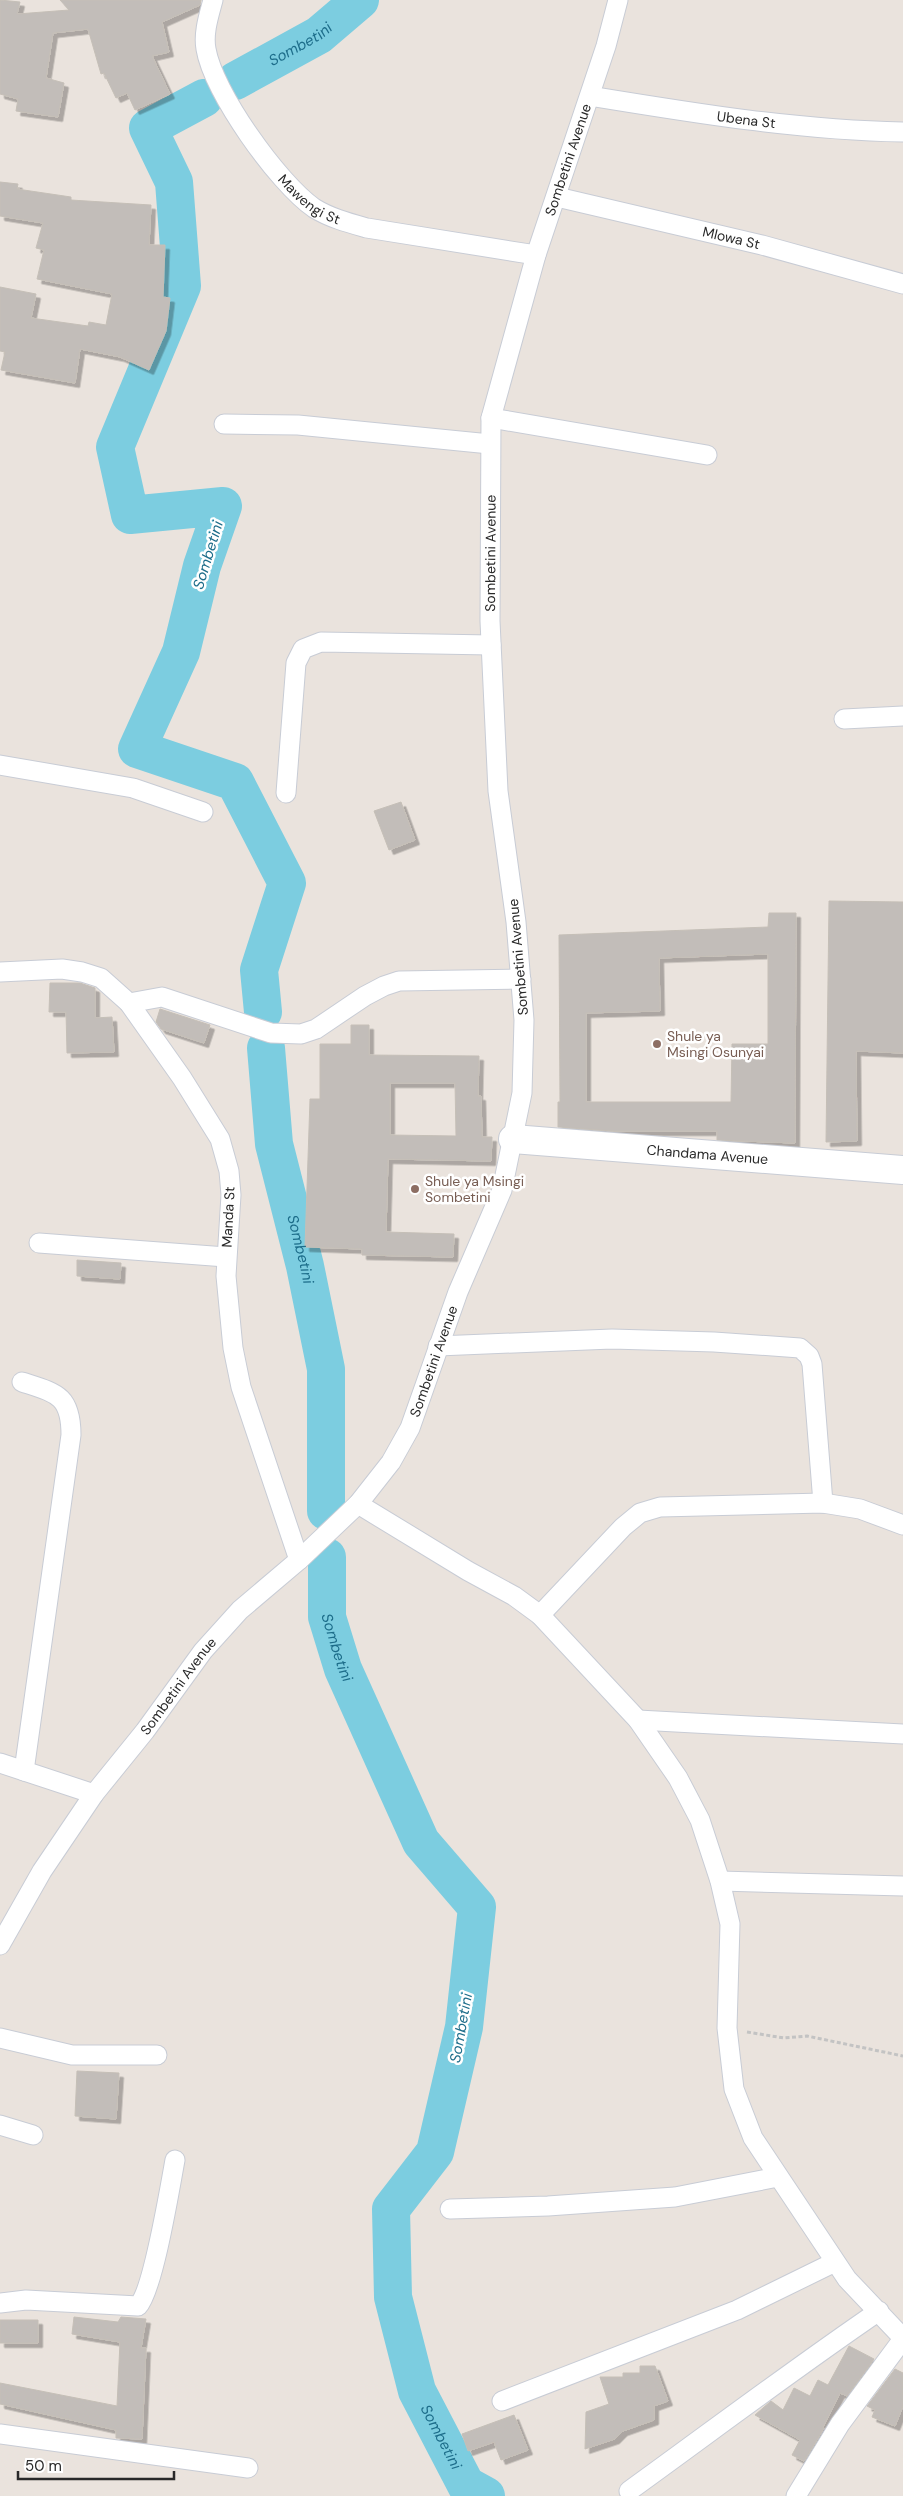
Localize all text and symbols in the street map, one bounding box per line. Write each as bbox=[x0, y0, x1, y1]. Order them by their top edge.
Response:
water label: Sombetini bbox=[265, 18, 337, 71]
street label: Sombetini Avenue bbox=[541, 101, 595, 218]
street label: Ubena St bbox=[716, 107, 776, 132]
street label: Mawengi St bbox=[274, 170, 343, 228]
street label: Mlowa St bbox=[701, 222, 762, 253]
street label: Sombetini Avenue bbox=[481, 495, 500, 612]
water label: Sombetini bbox=[188, 518, 228, 592]
street label: Sombetini Avenue bbox=[504, 898, 532, 1016]
place label: Shule ya Msingi Osunyai bbox=[667, 1027, 764, 1061]
marker: Shule ya Msingi Osunyai bbox=[651, 1038, 663, 1050]
street label: Chandama Avenue bbox=[646, 1141, 769, 1168]
place label: Shule ya Msingi Sombetini bbox=[425, 1172, 524, 1206]
marker: Shule ya Msingi Sombetini bbox=[409, 1183, 421, 1195]
street label: Manda St bbox=[217, 1186, 239, 1248]
water label: Sombetini bbox=[282, 1213, 318, 1286]
street label: Sombetini Avenue bbox=[406, 1303, 462, 1419]
water label: Sombetini bbox=[316, 1611, 358, 1685]
street label: Sombetini Avenue bbox=[136, 1633, 220, 1738]
water label: Sombetini bbox=[445, 1991, 477, 2064]
water label: Sombetini bbox=[416, 2401, 466, 2473]
scale bar bbox=[18, 2448, 174, 2480]
text: 50 m bbox=[25, 2456, 62, 2476]

